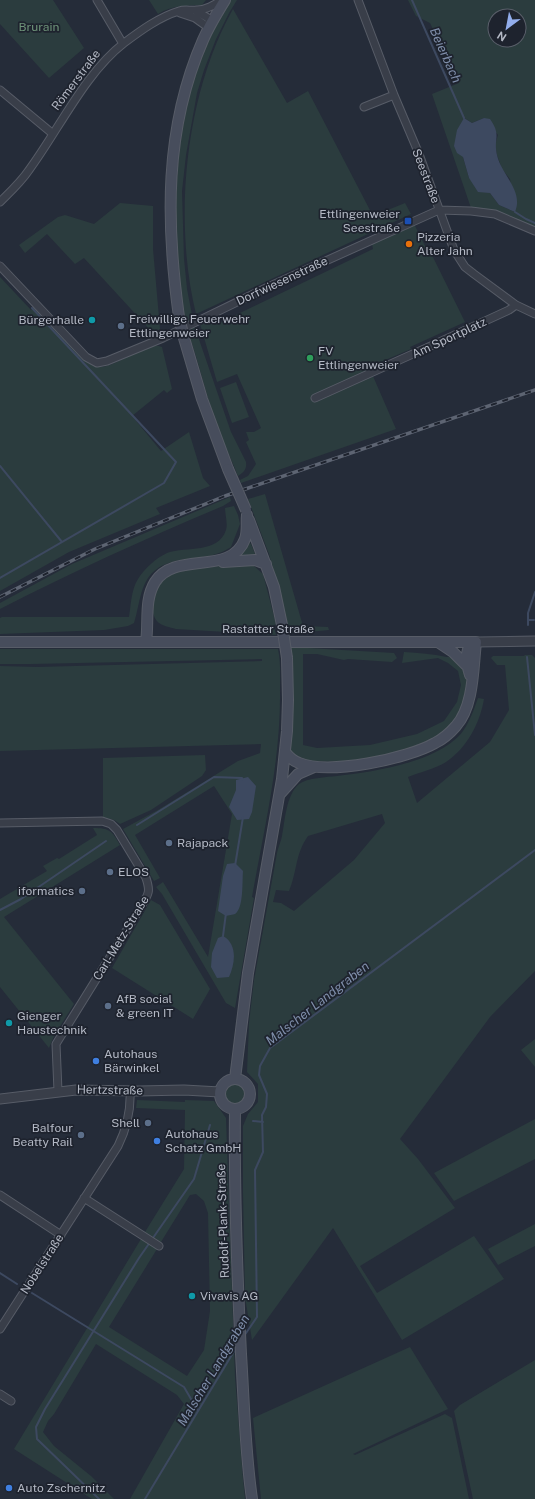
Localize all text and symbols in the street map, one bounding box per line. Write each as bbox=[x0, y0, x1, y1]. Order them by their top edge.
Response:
north arrow bbox=[487, 8, 527, 48]
park label: Brurain bbox=[19, 20, 60, 34]
water label: Beierbach bbox=[427, 25, 464, 85]
text: N bbox=[495, 29, 509, 44]
street label: Römerstraße bbox=[49, 47, 103, 113]
street label: Seestraße bbox=[409, 147, 443, 205]
place label: Ettlingenweier Seestraße bbox=[319, 207, 400, 235]
marker: Ettlingenweier Seestraße bbox=[403, 216, 413, 226]
place label: Pizzeria Alter Jahn bbox=[417, 230, 473, 258]
marker: Pizzeria Alter Jahn bbox=[404, 239, 414, 249]
street label: Dorfwiesenstraße bbox=[234, 254, 330, 308]
place label: Freiwillige Feuerwehr Ettlingenweier bbox=[129, 312, 250, 340]
place label: Bürgerhalle bbox=[19, 313, 84, 327]
marker: Bürgerhalle bbox=[87, 315, 97, 325]
street label: Am Sportplatz bbox=[410, 315, 489, 361]
marker: Freiwillige Feuerwehr Ettlingenweier bbox=[116, 321, 126, 331]
place label: FV Ettlingenweier bbox=[318, 344, 399, 372]
marker: FV Ettlingenweier bbox=[305, 353, 315, 363]
street label: Rastatter Straße bbox=[222, 622, 314, 636]
place label: Rajapack bbox=[177, 836, 229, 850]
marker: Rajapack bbox=[164, 838, 174, 848]
place label: ELOS bbox=[118, 865, 149, 879]
marker: ELOS bbox=[105, 867, 115, 877]
place label: iformatics bbox=[18, 884, 74, 898]
marker: iformatics bbox=[77, 886, 87, 896]
street label: Carl-Metz-Straße bbox=[90, 893, 152, 983]
water label: Malscher Landgraben bbox=[263, 958, 372, 1048]
place label: AfB social & green IT bbox=[116, 992, 173, 1020]
marker: AfB social & green IT bbox=[103, 1001, 113, 1011]
place label: Gienger Haustechnik bbox=[17, 1009, 87, 1037]
marker: Gienger Haustechnik bbox=[4, 1018, 14, 1028]
place label: Autohaus Bärwinkel bbox=[104, 1047, 160, 1075]
marker: Autohaus Bärwinkel bbox=[91, 1056, 101, 1066]
street label: Hertzstraße bbox=[77, 1082, 144, 1098]
place label: Shell bbox=[111, 1116, 140, 1130]
marker: Shell bbox=[143, 1118, 153, 1128]
place label: Balfour Beatty Rail bbox=[12, 1121, 73, 1149]
place label: Autohaus Schatz GmbH bbox=[165, 1127, 242, 1155]
marker: Balfour Beatty Rail bbox=[76, 1130, 86, 1140]
marker: Autohaus Schatz GmbH bbox=[152, 1136, 162, 1146]
street label: Rudolf-Plank-Straße bbox=[214, 1163, 232, 1278]
street label: Nobelstraße bbox=[17, 1231, 67, 1297]
place label: Vivavis AG bbox=[200, 1289, 258, 1303]
marker: Vivavis AG bbox=[187, 1291, 197, 1301]
water label: Malscher Landgraben bbox=[174, 1312, 253, 1429]
place label: Auto Zschernitz bbox=[17, 1481, 106, 1495]
marker: Auto Zschernitz bbox=[4, 1483, 14, 1493]

